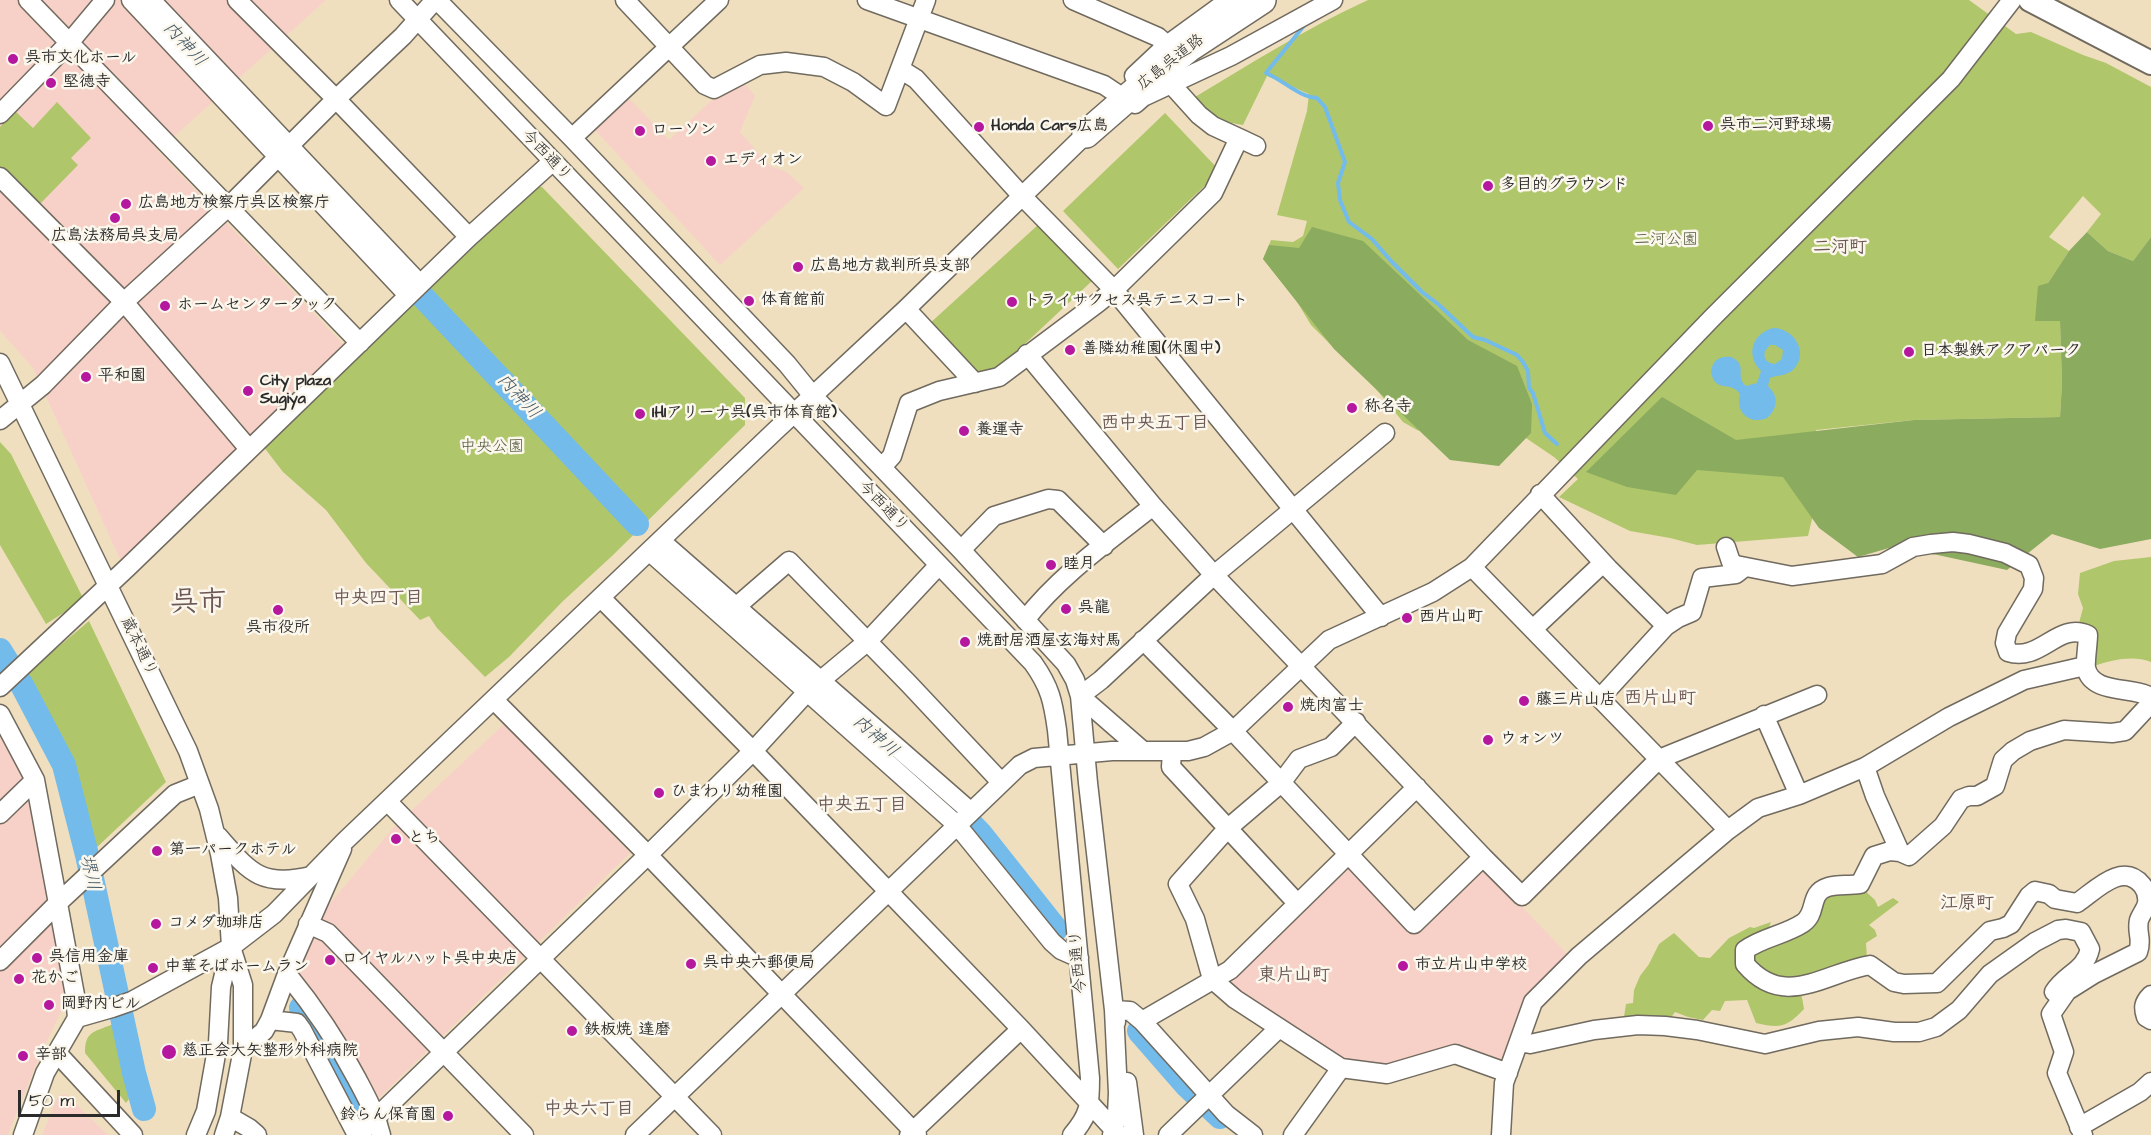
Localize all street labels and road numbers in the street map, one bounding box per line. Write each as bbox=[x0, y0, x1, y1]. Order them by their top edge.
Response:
street label: 広島呉道路 bbox=[1134, 31, 1208, 95]
street label: 今西通り bbox=[517, 126, 575, 186]
street label: 今西通り bbox=[854, 477, 912, 537]
street label: 蔵本通り bbox=[115, 614, 161, 680]
street label: 今西通り bbox=[1067, 929, 1091, 995]

